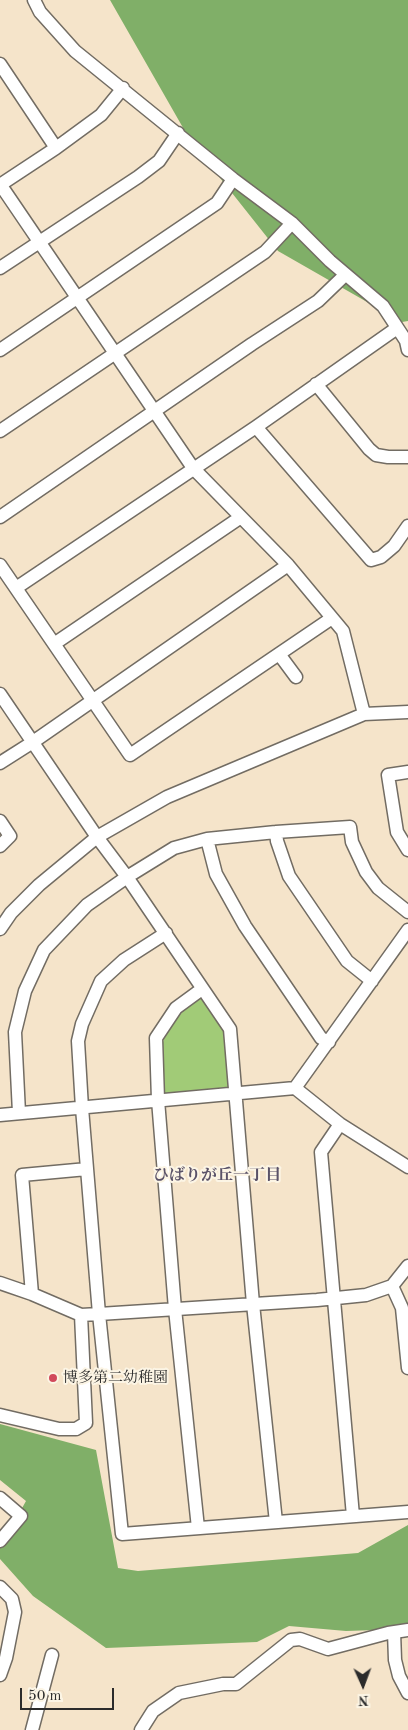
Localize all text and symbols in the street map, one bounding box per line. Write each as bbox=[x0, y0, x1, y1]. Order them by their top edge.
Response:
district label: ひばりが丘一丁目 bbox=[153, 1166, 281, 1186]
place label: 博多第二幼稚園 bbox=[63, 1369, 168, 1387]
marker: 博多第二幼稚園 bbox=[47, 1372, 59, 1384]
north arrow bbox=[338, 1660, 388, 1710]
scale bar bbox=[22, 1678, 116, 1710]
text: 50 m bbox=[28, 1689, 62, 1704]
text: N bbox=[358, 1693, 369, 1707]

